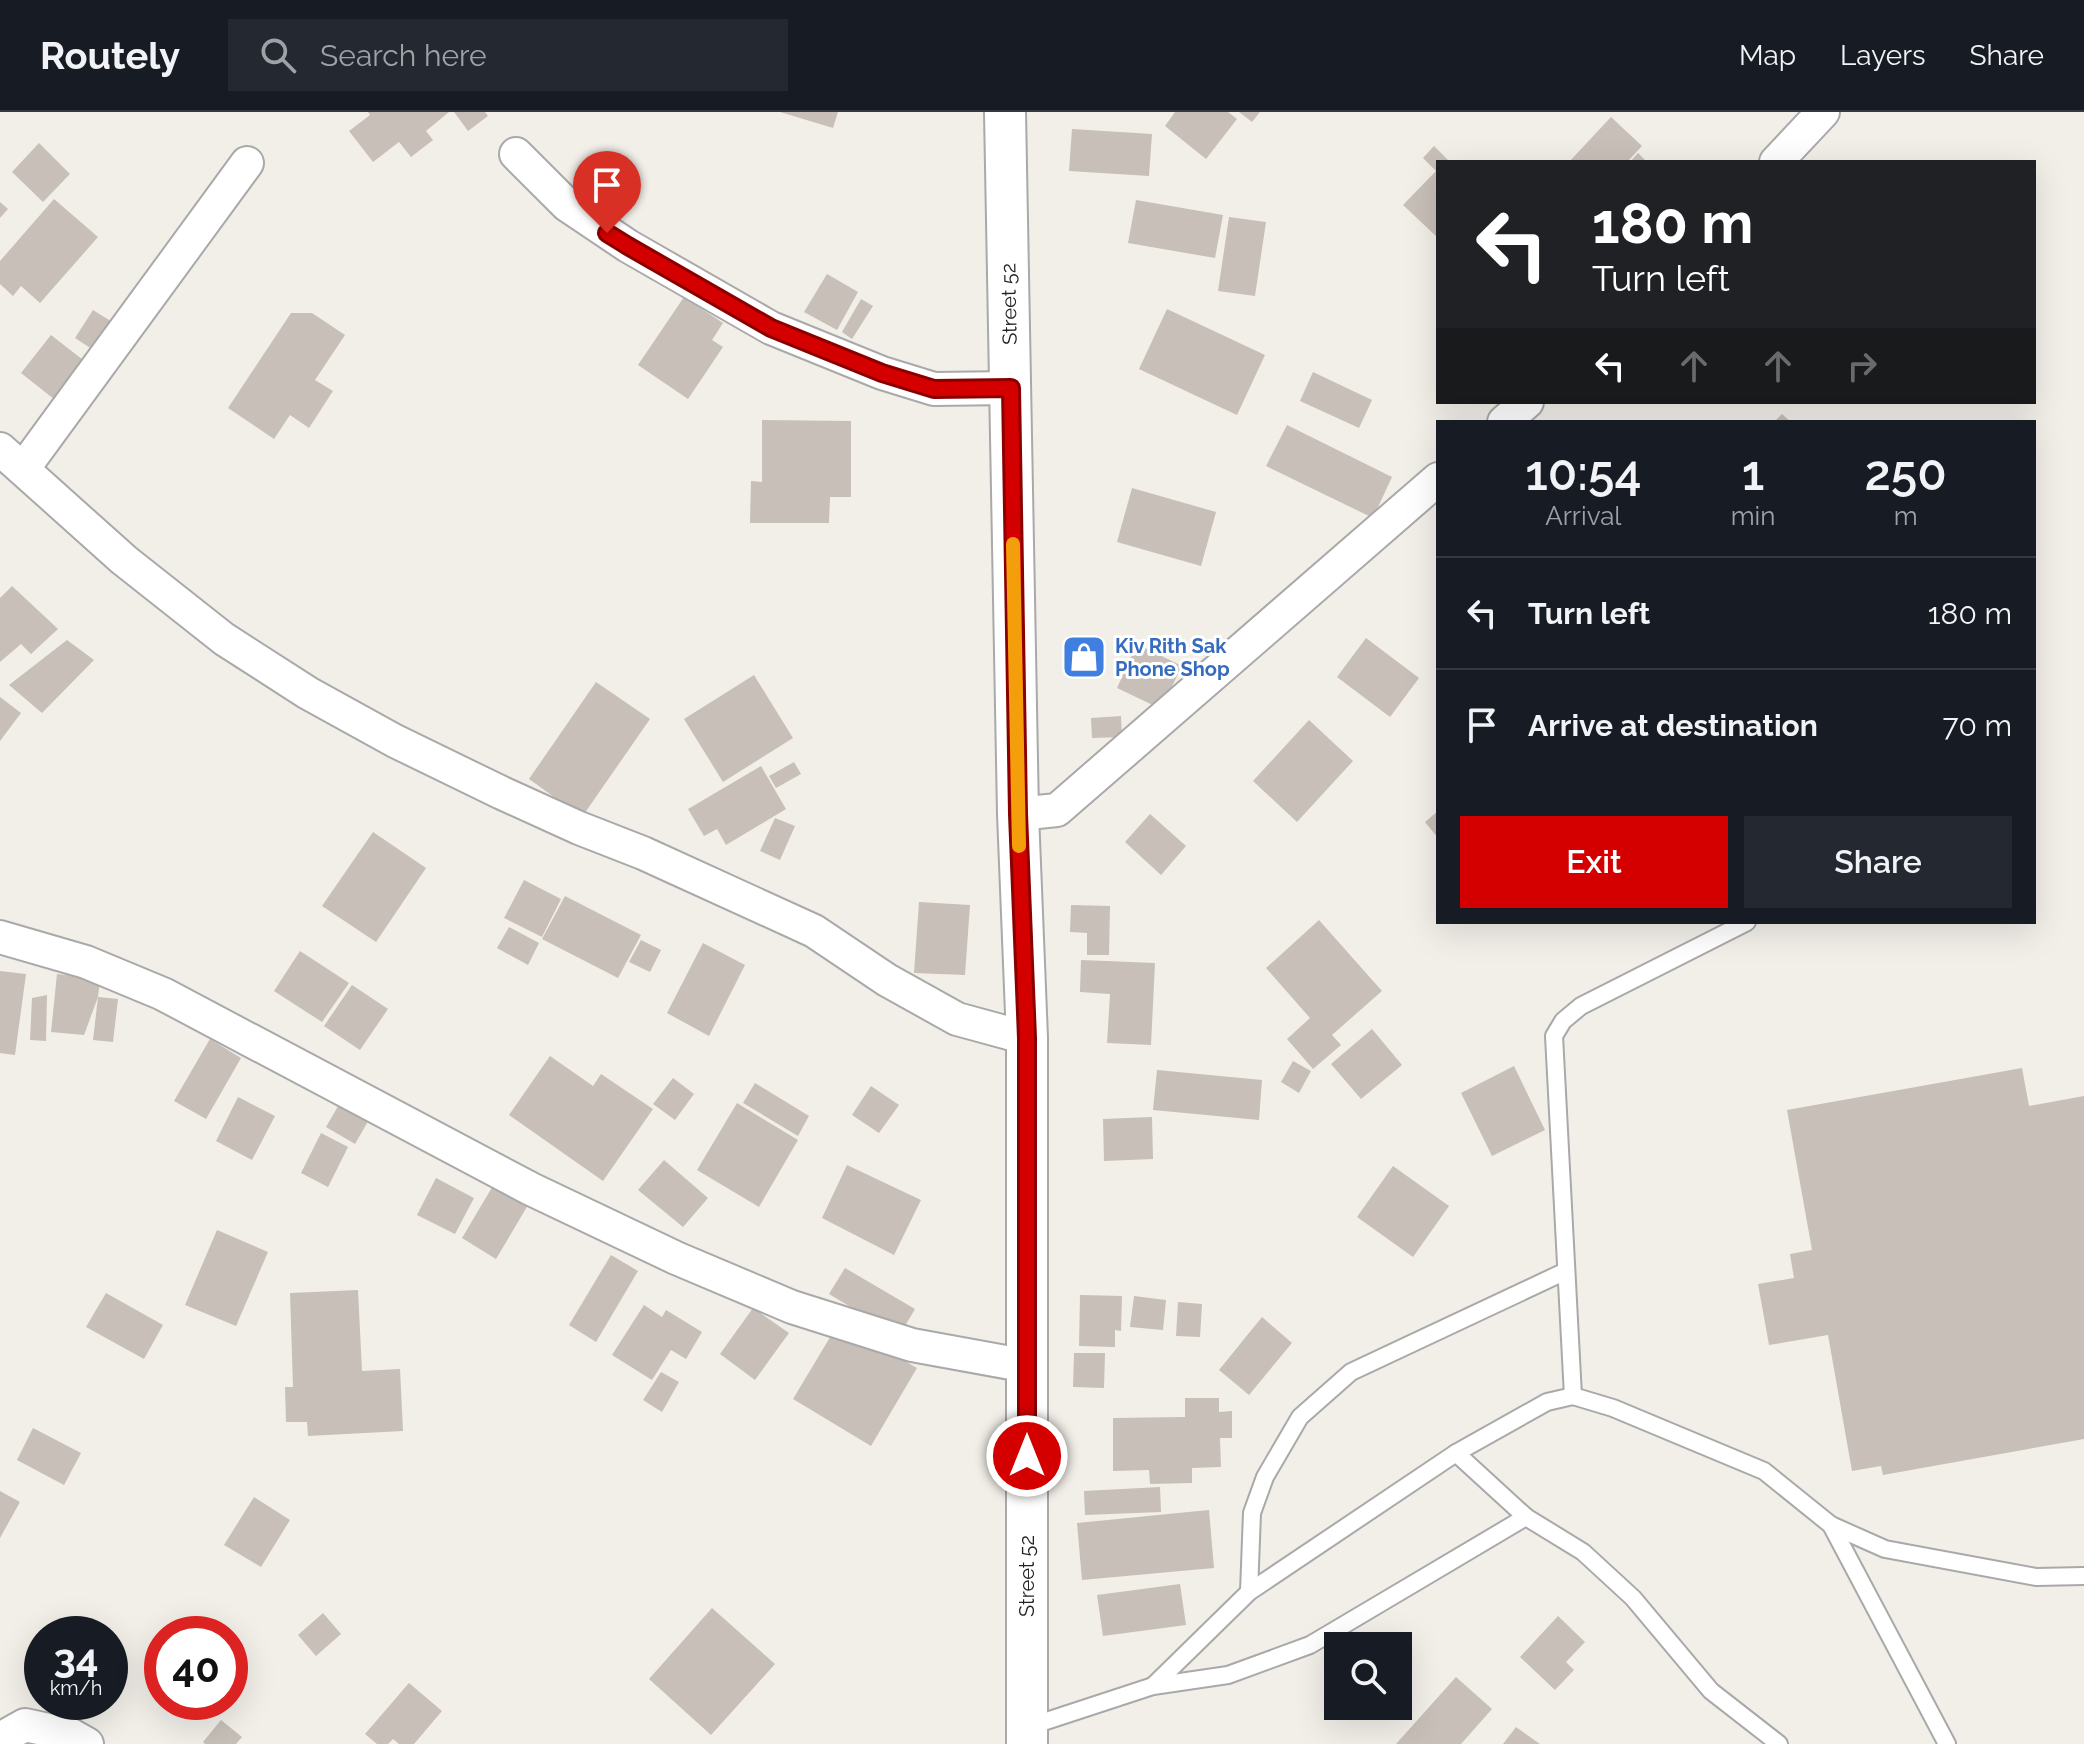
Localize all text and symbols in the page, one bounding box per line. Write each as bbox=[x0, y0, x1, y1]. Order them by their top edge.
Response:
search box bbox=[228, 19, 788, 91]
text: Routely bbox=[40, 33, 180, 78]
icon: search bbox=[256, 33, 300, 77]
text: Search here bbox=[320, 38, 487, 73]
text: Map bbox=[1739, 39, 1796, 72]
text: Layers bbox=[1840, 39, 1926, 72]
text: Share bbox=[1970, 39, 2044, 72]
pin bbox=[573, 151, 641, 233]
icon: arrive bbox=[585, 163, 629, 207]
text: 180 m bbox=[1592, 190, 1753, 256]
icon: left bbox=[1460, 192, 1564, 296]
text: Turn left bbox=[1592, 257, 1730, 299]
street label: Street 52 bbox=[996, 263, 1022, 345]
icon: left bbox=[1588, 344, 1632, 388]
icon: ahead bbox=[1672, 344, 1716, 388]
icon: ahead bbox=[1756, 344, 1800, 388]
icon: right bbox=[1840, 344, 1884, 388]
text: 10:54 bbox=[1525, 445, 1641, 501]
text: 1 bbox=[1742, 445, 1764, 501]
text: 250 bbox=[1865, 445, 1947, 501]
text: Arrival bbox=[1545, 501, 1621, 531]
text: min bbox=[1731, 501, 1775, 531]
text: m bbox=[1894, 501, 1918, 531]
icon: left bbox=[1460, 591, 1504, 635]
text: Turn left bbox=[1528, 596, 1650, 631]
text: 180 m bbox=[1928, 596, 2012, 631]
shop icon: Kiv Rith Sak Phone Shop bbox=[1060, 633, 1108, 681]
place label: Kiv Rith Sak Phone Shop bbox=[1115, 634, 1230, 681]
icon: arrive bbox=[1460, 703, 1504, 747]
text: Arrive at destination bbox=[1528, 708, 1818, 743]
text: 70 m bbox=[1942, 708, 2012, 743]
button: Exit bbox=[1460, 816, 1728, 908]
button: Share bbox=[1744, 816, 2012, 908]
position arrow bbox=[985, 1414, 1069, 1498]
street label: Street 52 bbox=[1015, 1535, 1039, 1617]
speed limit sign: 40 bbox=[144, 1616, 248, 1720]
map controls bbox=[1324, 1632, 1412, 1720]
button: search bbox=[1324, 1632, 1412, 1720]
text: 34 bbox=[53, 1634, 99, 1681]
text: km/h bbox=[50, 1676, 102, 1700]

